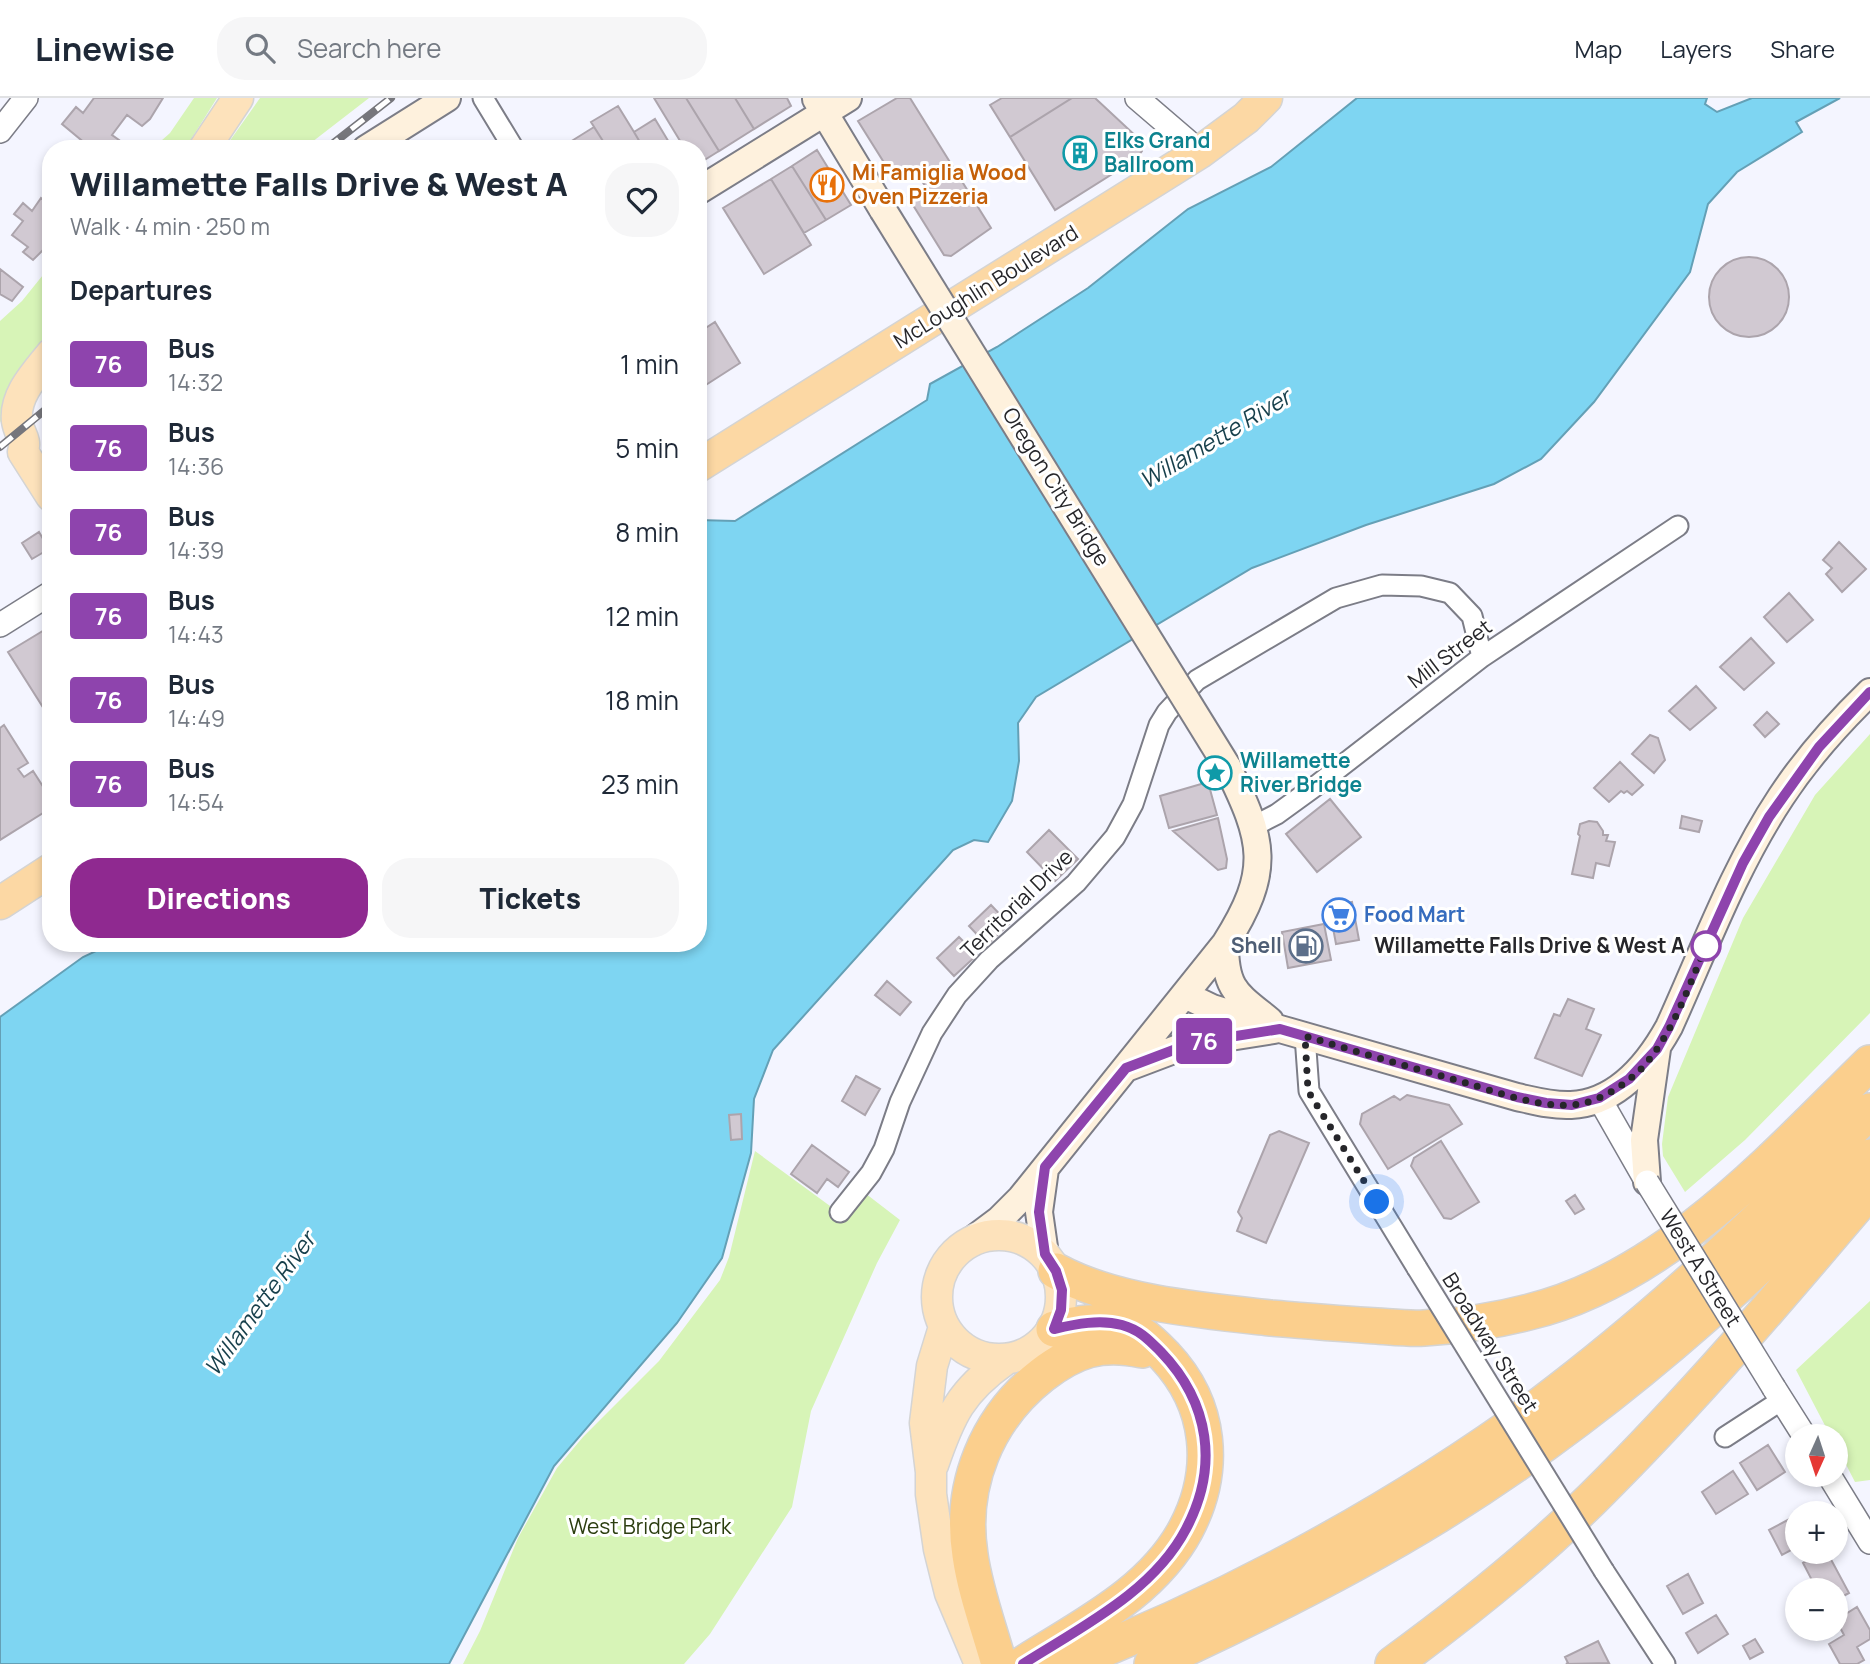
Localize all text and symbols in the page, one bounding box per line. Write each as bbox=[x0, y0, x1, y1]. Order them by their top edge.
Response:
search box bbox=[217, 17, 707, 80]
text: Linewise bbox=[35, 26, 175, 71]
icon: search bbox=[241, 29, 279, 67]
text: Search here bbox=[297, 30, 441, 66]
text: Map bbox=[1575, 32, 1622, 65]
text: Layers bbox=[1660, 32, 1732, 65]
text: Share bbox=[1770, 32, 1835, 65]
place label: Elks Grand Ballroom bbox=[1104, 126, 1210, 178]
building icon: Elks Grand Ballroom bbox=[1061, 134, 1099, 172]
place label: Mi Famiglia Wood Oven Pizzeria bbox=[852, 158, 1027, 210]
text: Willamette Falls Drive & West A bbox=[70, 161, 568, 206]
button: heart bbox=[605, 163, 679, 237]
restaurant icon: Mi Famiglia Wood Oven Pizzeria bbox=[808, 166, 846, 204]
text: Walk · 4 min · 250 m bbox=[70, 210, 270, 242]
street label: McLoughlin Boulevard bbox=[888, 218, 1083, 354]
text: Departures bbox=[70, 272, 212, 308]
text: Bus bbox=[168, 330, 215, 366]
text: 1 min bbox=[620, 346, 679, 382]
text: 76 bbox=[95, 347, 122, 380]
text: 14:32 bbox=[168, 366, 223, 398]
water label: Willamette River bbox=[1133, 379, 1298, 496]
street label: Oregon City Bridge bbox=[997, 402, 1117, 571]
text: Bus bbox=[168, 414, 215, 450]
text: 5 min bbox=[615, 430, 679, 466]
text: 76 bbox=[95, 431, 122, 464]
text: 14:36 bbox=[168, 450, 224, 482]
text: Bus bbox=[168, 498, 215, 534]
text: 8 min bbox=[615, 514, 679, 550]
text: 76 bbox=[95, 515, 122, 548]
text: 14:39 bbox=[168, 534, 224, 566]
text: Bus bbox=[168, 582, 215, 618]
text: 12 min bbox=[605, 598, 679, 634]
text: 76 bbox=[95, 599, 122, 632]
street label: Mill Street bbox=[1402, 612, 1497, 694]
text: 14:43 bbox=[168, 618, 224, 650]
text: Bus bbox=[168, 666, 215, 702]
text: 18 min bbox=[605, 682, 679, 718]
text: 76 bbox=[95, 683, 122, 716]
text: 14:49 bbox=[168, 702, 225, 734]
place label: Willamette River Bridge bbox=[1240, 746, 1362, 798]
text: Bus bbox=[168, 750, 215, 786]
place icon: Willamette River Bridge bbox=[1196, 754, 1234, 792]
text: 23 min bbox=[601, 766, 679, 802]
text: 76 bbox=[95, 767, 122, 800]
text: 14:54 bbox=[168, 786, 224, 818]
street label: Territorial Drive bbox=[954, 843, 1079, 964]
button: Directions bbox=[70, 858, 368, 938]
button: Tickets bbox=[382, 858, 679, 938]
supermarket icon: Food Mart bbox=[1320, 896, 1358, 934]
place label: Food Mart bbox=[1364, 900, 1465, 928]
fuel station icon: Shell bbox=[1287, 927, 1325, 965]
place label: Shell bbox=[1231, 931, 1282, 959]
place label: Willamette Falls Drive & West A bbox=[1374, 931, 1685, 959]
marker: Willamette Falls Drive & West A bbox=[1691, 931, 1721, 961]
line badge: 76 bbox=[1172, 1018, 1236, 1064]
text: 76 bbox=[1190, 1024, 1218, 1057]
your location bbox=[1359, 1184, 1394, 1219]
street label: West A Street bbox=[1654, 1203, 1748, 1331]
water label: Willamette River bbox=[196, 1223, 324, 1382]
street label: Broadway Street bbox=[1437, 1267, 1545, 1418]
north arrow bbox=[1785, 1424, 1848, 1488]
map controls bbox=[1785, 1424, 1848, 1641]
button: + bbox=[1785, 1501, 1848, 1564]
park label: West Bridge Park bbox=[569, 1512, 732, 1540]
button: − bbox=[1785, 1578, 1848, 1641]

